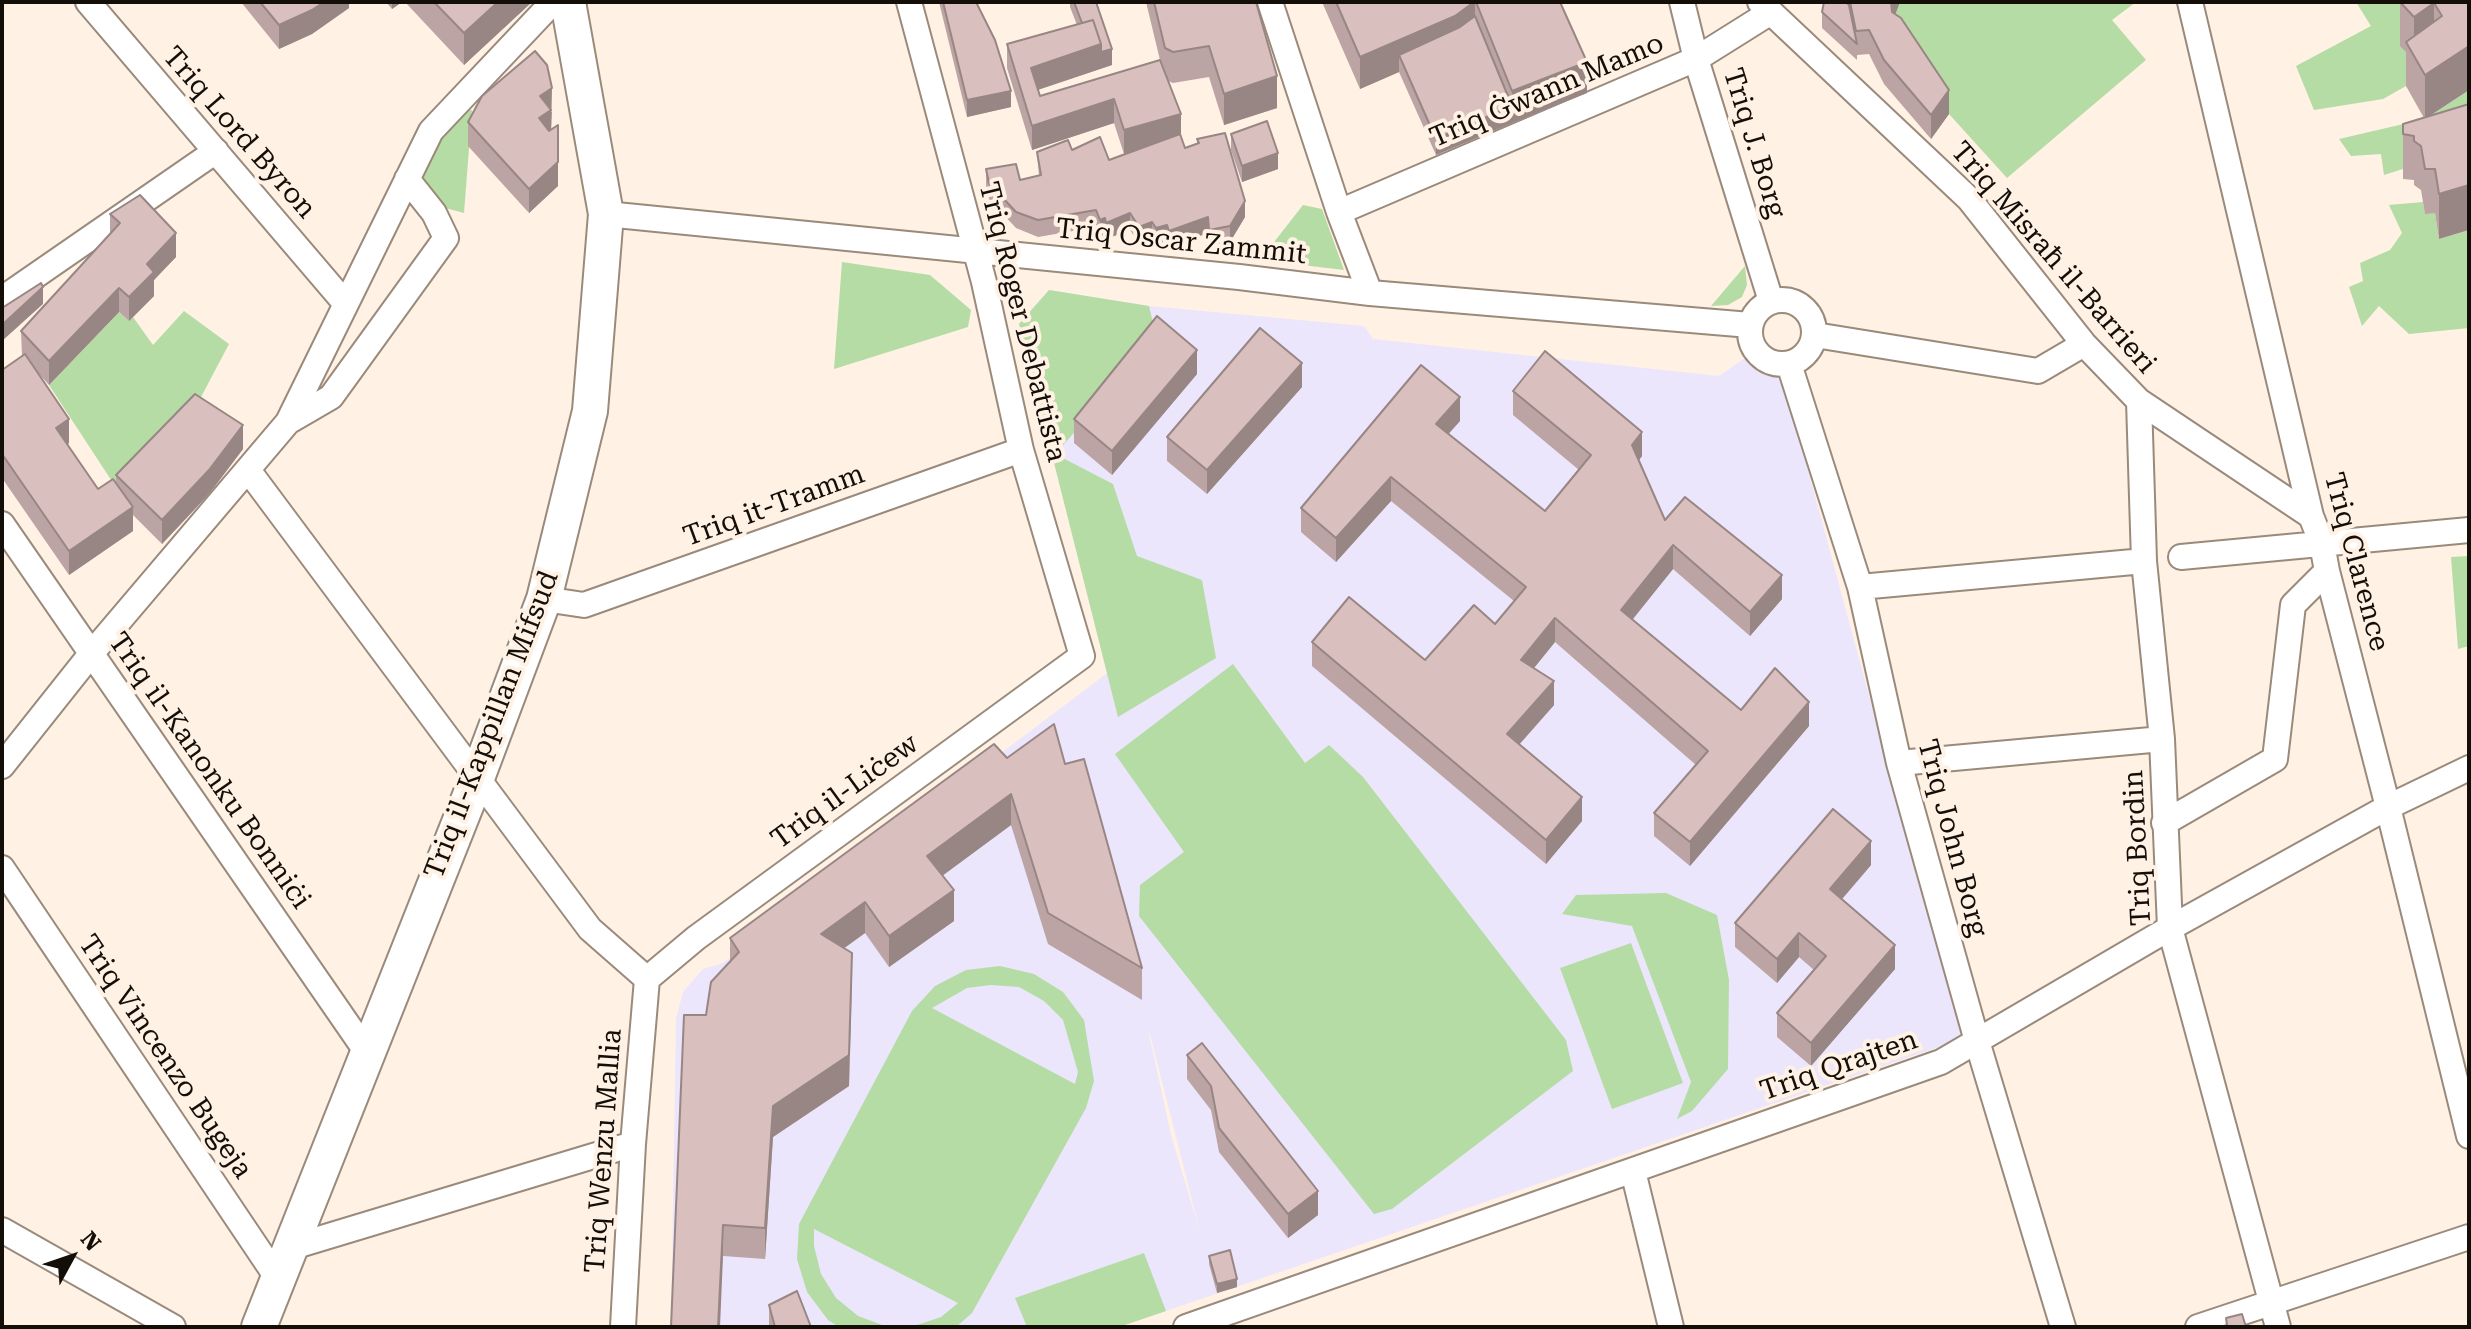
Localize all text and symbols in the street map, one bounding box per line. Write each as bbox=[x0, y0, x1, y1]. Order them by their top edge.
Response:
street label: Triq Ġwann Mamo bbox=[1425, 27, 1669, 155]
street label: Triq Lord Byron bbox=[155, 40, 323, 226]
street label: Triq J. Borg bbox=[1715, 64, 1793, 222]
street label: Triq Misraħ il-Barrieri bbox=[1943, 135, 2163, 381]
street label: Triq Roger Debattista bbox=[971, 178, 1073, 466]
street label: Triq Oscar Zammit bbox=[1054, 212, 1308, 272]
street label: Triq it-Tramm bbox=[679, 458, 869, 554]
street label: Triq Clarence bbox=[2316, 469, 2396, 655]
street label: Triq il-Kappillan Mifsud bbox=[418, 566, 566, 884]
street label: Triq il-Kanonku Bonniċi bbox=[101, 626, 317, 916]
street label: Triq il-Liċew bbox=[765, 727, 925, 857]
street label: Triq John Borg bbox=[1910, 736, 1994, 940]
street label: Triq Bordin bbox=[2117, 769, 2159, 927]
street label: Triq Vincenzo Bugeja bbox=[71, 929, 259, 1185]
street label: Triq Qrajten bbox=[1756, 1023, 1922, 1109]
street label: Triq Wenzu Mallia bbox=[579, 1028, 629, 1274]
north arrow bbox=[32, 1217, 112, 1297]
text: N bbox=[76, 1227, 106, 1256]

